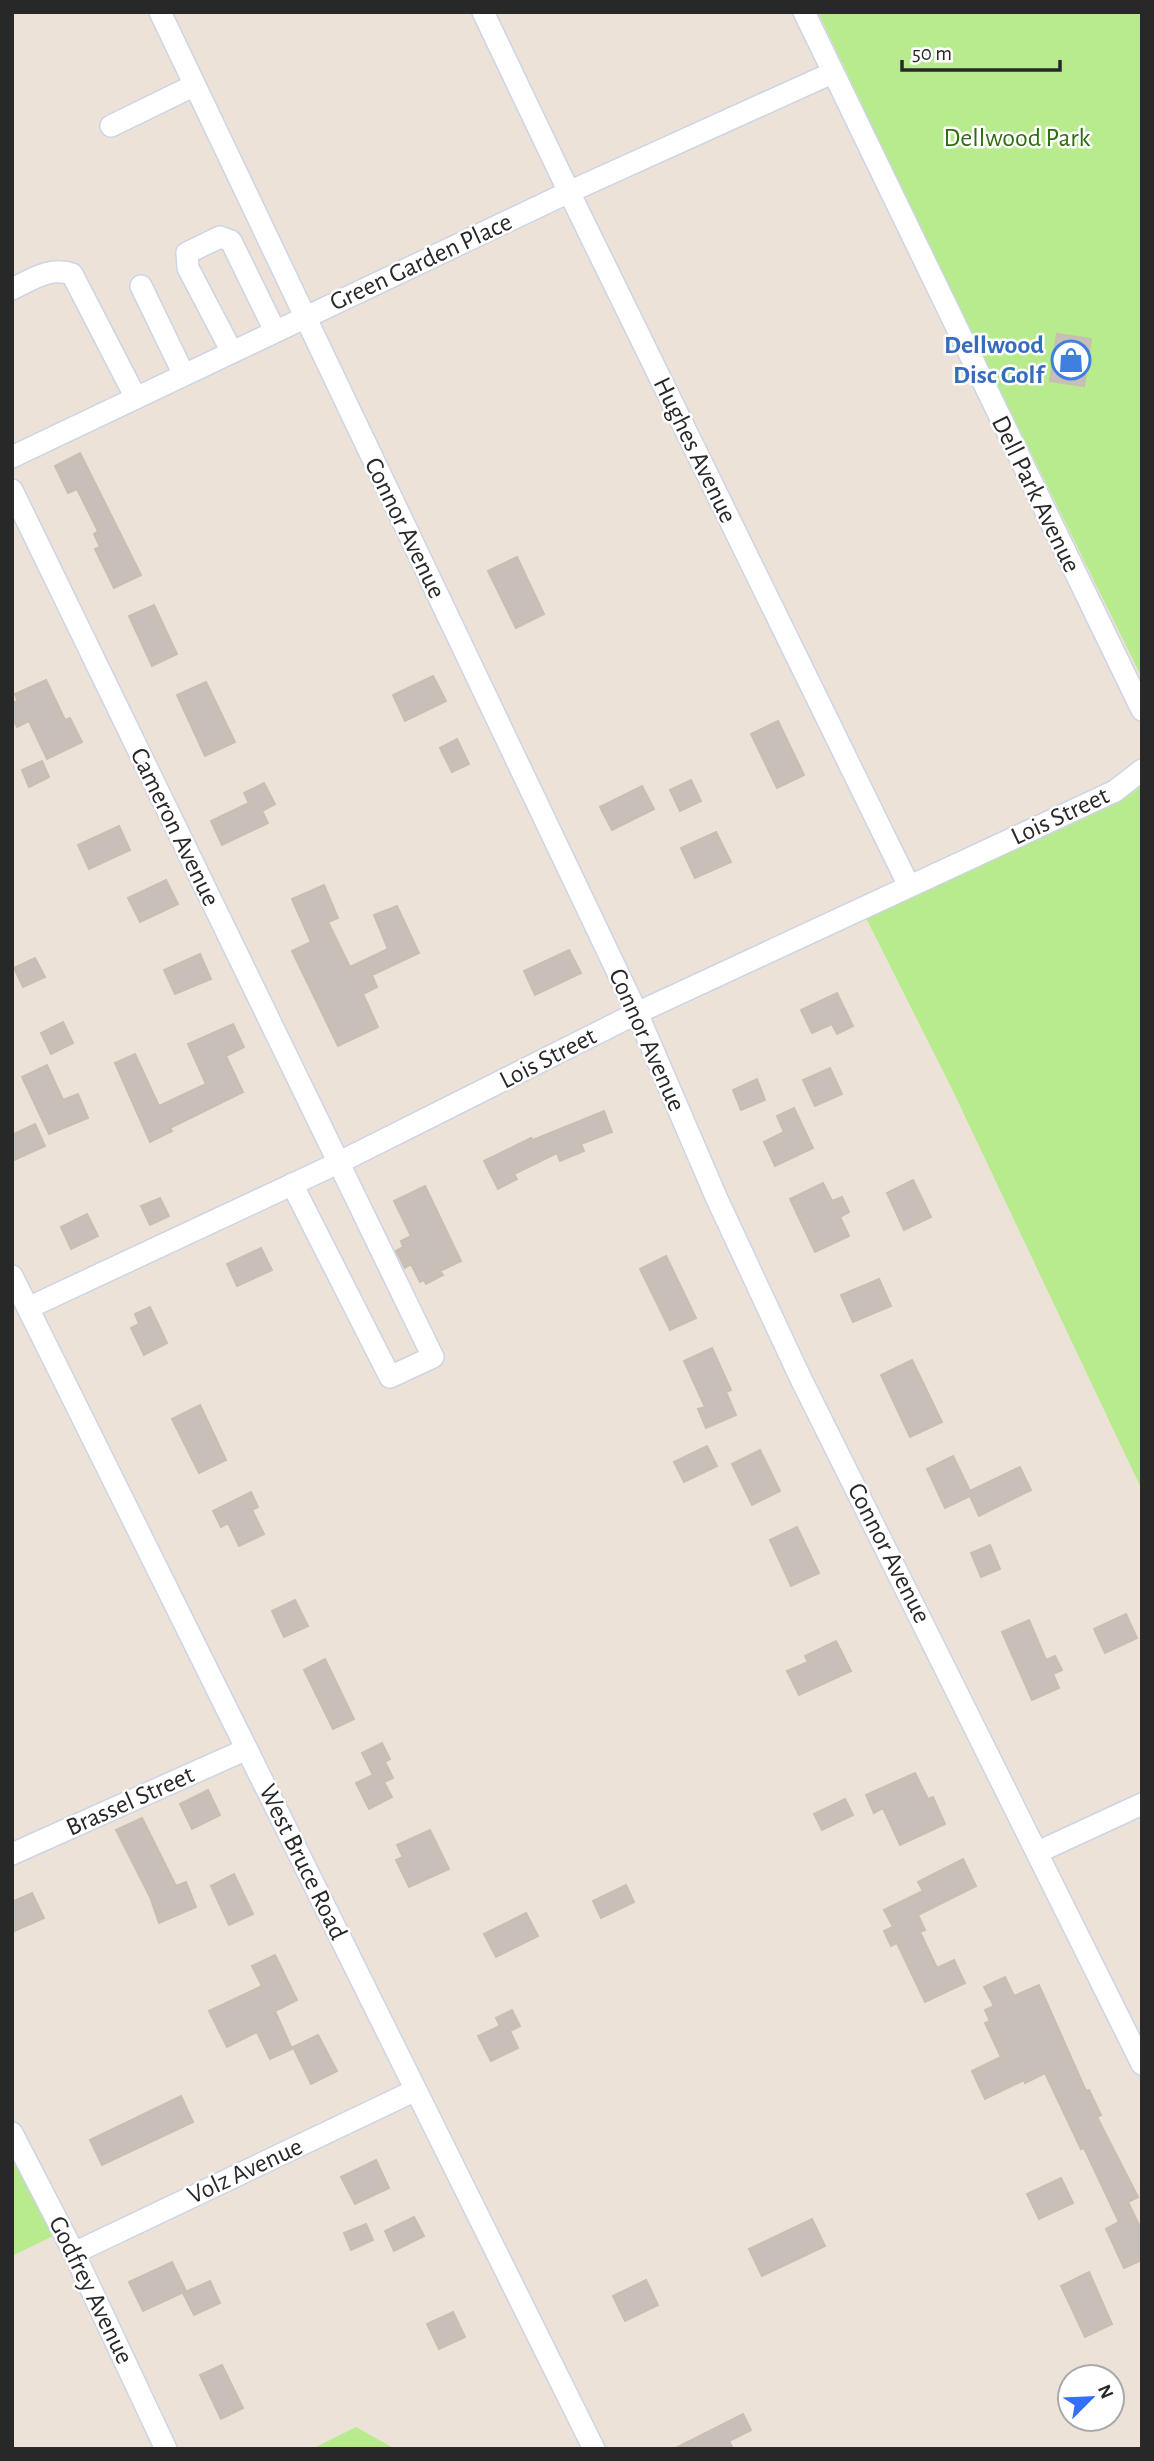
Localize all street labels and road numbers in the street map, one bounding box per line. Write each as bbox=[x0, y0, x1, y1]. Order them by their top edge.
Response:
street label: Green Garden Place bbox=[326, 208, 516, 316]
street label: Hughes Avenue bbox=[649, 373, 741, 527]
street label: Dell Park Avenue bbox=[987, 412, 1085, 576]
street label: Connor Avenue bbox=[360, 454, 450, 602]
street label: Cameron Avenue bbox=[126, 744, 224, 910]
street label: Lois Street bbox=[1007, 782, 1113, 850]
street label: Connor Avenue bbox=[604, 965, 690, 1115]
street label: Lois Street bbox=[495, 1023, 601, 1093]
street label: Connor Avenue bbox=[843, 1479, 935, 1627]
street label: Brassel Street bbox=[62, 1761, 198, 1841]
street label: West Bruce Road bbox=[254, 1780, 352, 1944]
street label: Volz Avenue bbox=[184, 2133, 306, 2209]
street label: Godfrey Avenue bbox=[44, 2212, 138, 2368]

